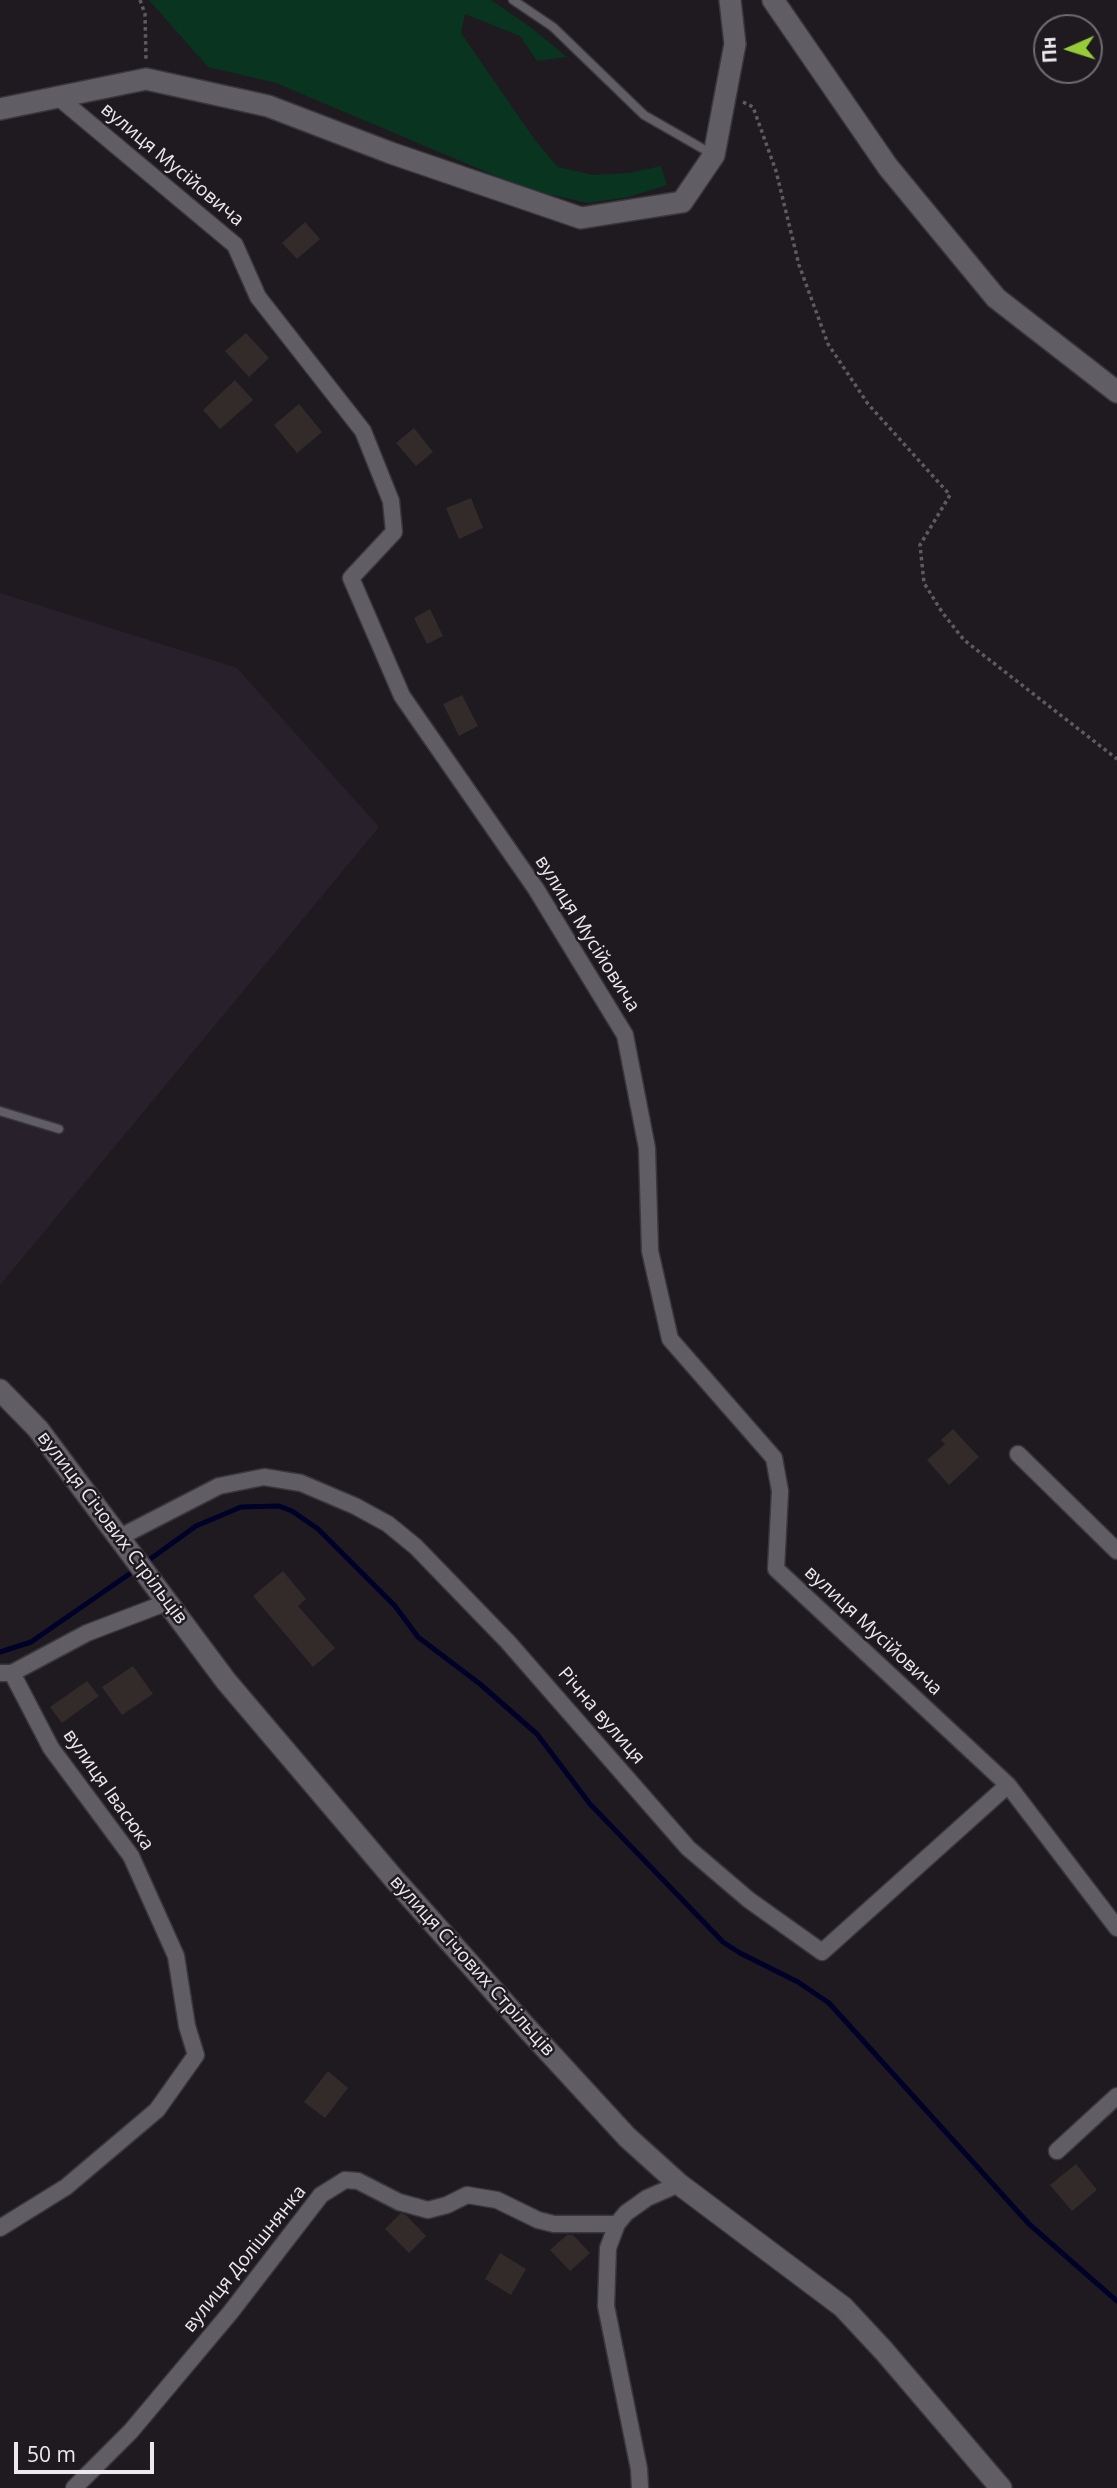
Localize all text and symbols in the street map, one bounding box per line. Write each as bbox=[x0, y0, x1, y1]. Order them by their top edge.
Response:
north arrow bbox=[1033, 14, 1103, 84]
text: Пн bbox=[1035, 36, 1063, 64]
street label: вулиця Мусійовича bbox=[96, 98, 248, 232]
street label: вулиця Мусійовича bbox=[530, 852, 644, 1016]
street label: вулиця Січових Стрільців bbox=[32, 1427, 192, 1629]
street label: вулиця Мусійовича bbox=[799, 1561, 947, 1701]
street label: Річна вулиця bbox=[553, 1663, 649, 1769]
street label: вулиця Івасюка bbox=[58, 1725, 158, 1855]
street label: вулиця Січових Стрільців bbox=[385, 1871, 559, 2061]
street label: вулиця Долішнянка bbox=[179, 2181, 311, 2337]
scale bar bbox=[18, 2428, 158, 2472]
text: 50 m bbox=[27, 2440, 76, 2468]

